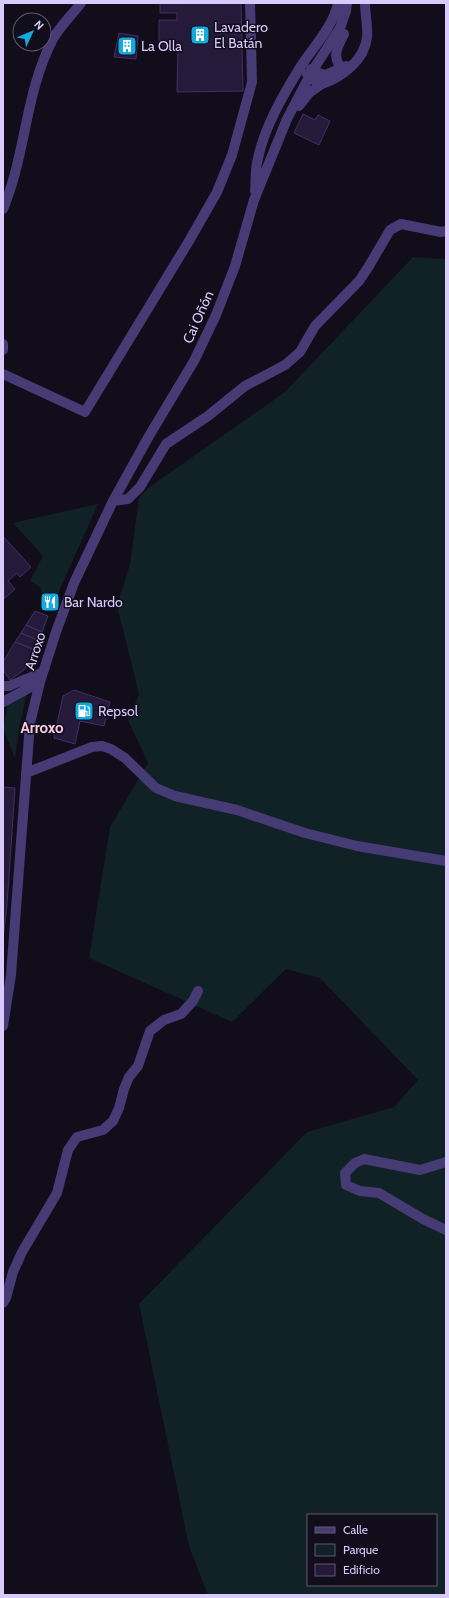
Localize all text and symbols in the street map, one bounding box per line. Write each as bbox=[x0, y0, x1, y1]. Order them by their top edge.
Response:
north arrow bbox=[12, 12, 52, 52]
text: N bbox=[31, 17, 47, 33]
place label: Lavadero El Batán bbox=[214, 18, 268, 52]
building icon: Lavadero El Batán bbox=[189, 24, 211, 46]
building icon: La Olla bbox=[116, 35, 138, 57]
place label: La Olla bbox=[141, 37, 182, 55]
street label: Cai Oñón bbox=[178, 288, 218, 346]
restaurant icon: Bar Nardo bbox=[39, 591, 61, 613]
place label: Bar Nardo bbox=[64, 593, 123, 611]
street label: Arroxo bbox=[20, 629, 50, 672]
fuel station icon: Repsol bbox=[73, 700, 95, 722]
place label: Repsol bbox=[98, 702, 139, 720]
district label: Arroxo bbox=[20, 719, 64, 737]
legend bbox=[307, 1514, 437, 1586]
text: Calle bbox=[343, 1522, 368, 1537]
text: Parque bbox=[343, 1542, 378, 1557]
text: Edificio bbox=[343, 1562, 380, 1577]

